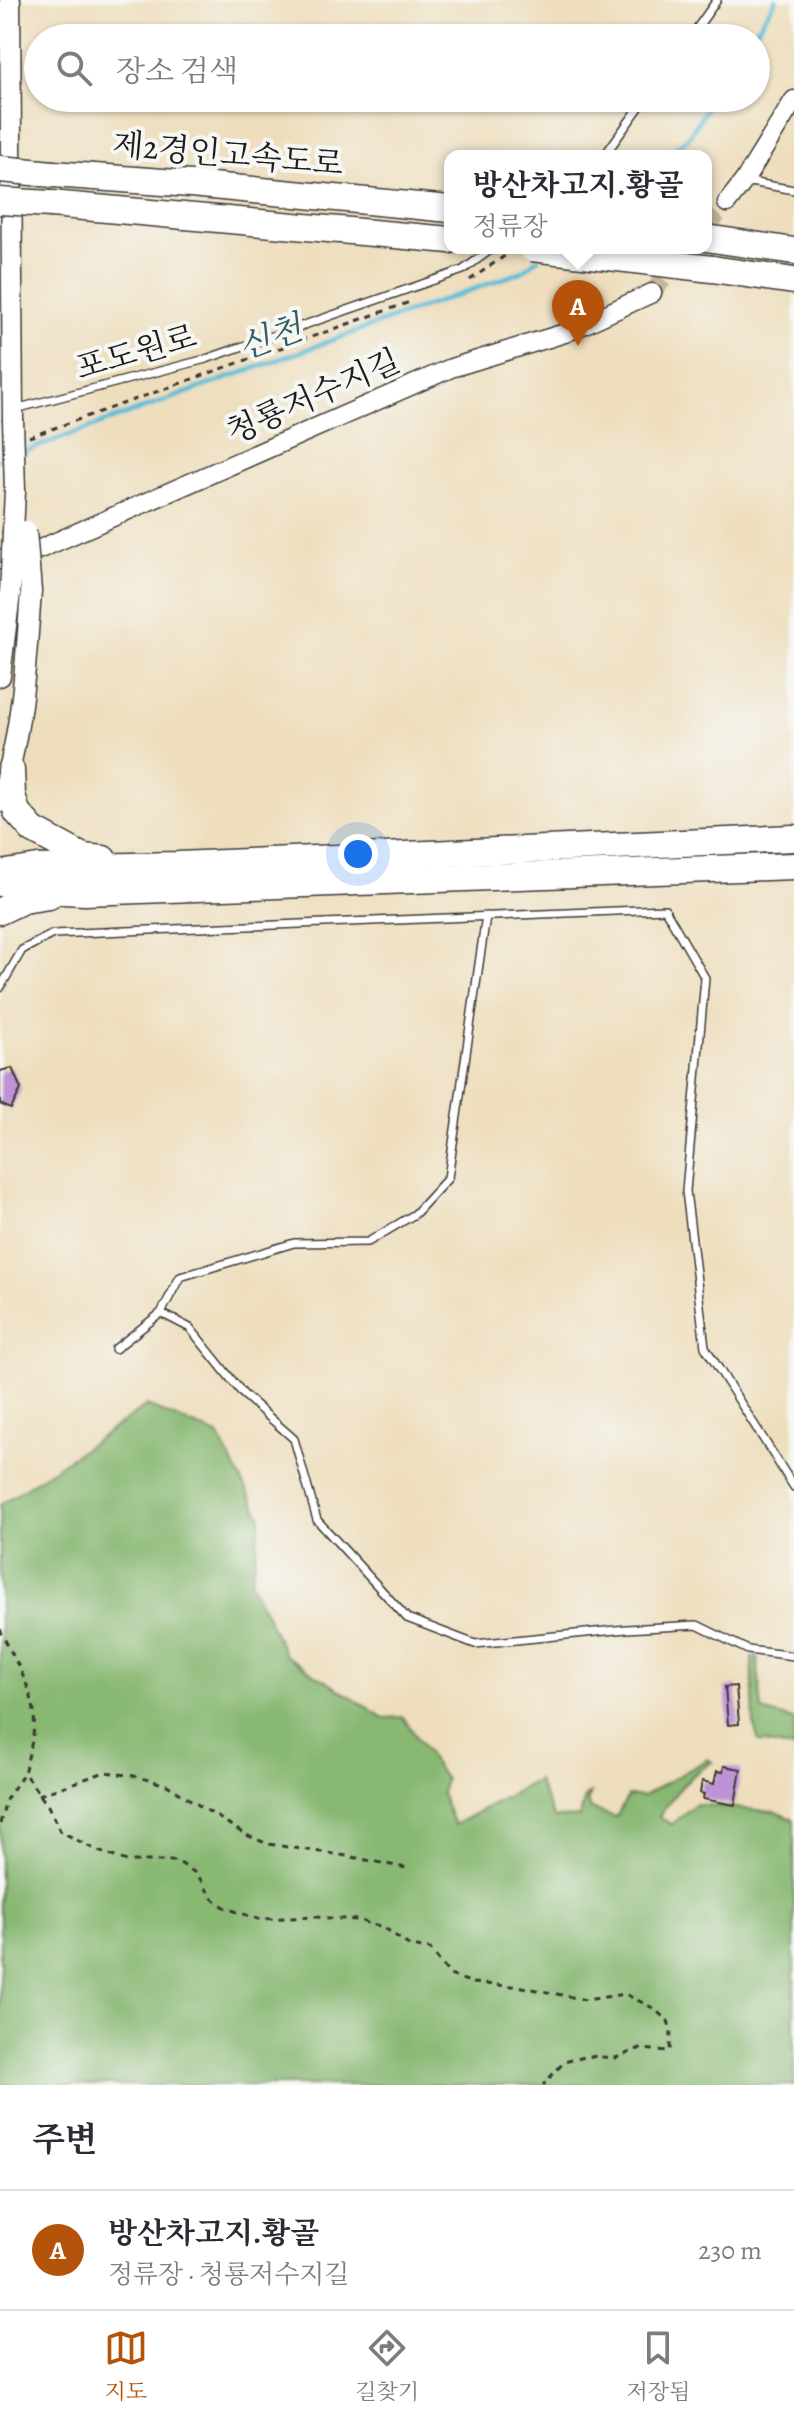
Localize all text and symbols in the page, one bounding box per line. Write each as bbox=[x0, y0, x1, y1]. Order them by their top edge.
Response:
search box bbox=[24, 24, 770, 112]
icon: search bbox=[52, 46, 96, 90]
text: 장소 검색 bbox=[116, 51, 238, 91]
street label: 제2경인고속도로 bbox=[111, 122, 345, 186]
popup bbox=[444, 150, 712, 254]
text: 방산차고지.황골 bbox=[472, 165, 684, 205]
text: 정류장 bbox=[472, 209, 548, 244]
pin: A bbox=[552, 280, 604, 346]
water label: 신천 bbox=[231, 303, 311, 371]
street label: 포도원로 bbox=[71, 314, 202, 390]
street label: 청룡저수지길 bbox=[219, 338, 407, 454]
your location bbox=[338, 834, 378, 874]
text: 주변 bbox=[32, 2116, 98, 2163]
text: 방산차고지.황골 bbox=[108, 2213, 319, 2253]
text: A bbox=[50, 2233, 66, 2268]
text: 230 m bbox=[698, 2233, 762, 2268]
text: 정류장 · 청룡저수지길 bbox=[108, 2257, 350, 2292]
tab: 지도 bbox=[104, 2326, 148, 2407]
tab: 길찾기 bbox=[355, 2326, 419, 2407]
tab: 저장됨 bbox=[626, 2326, 690, 2407]

